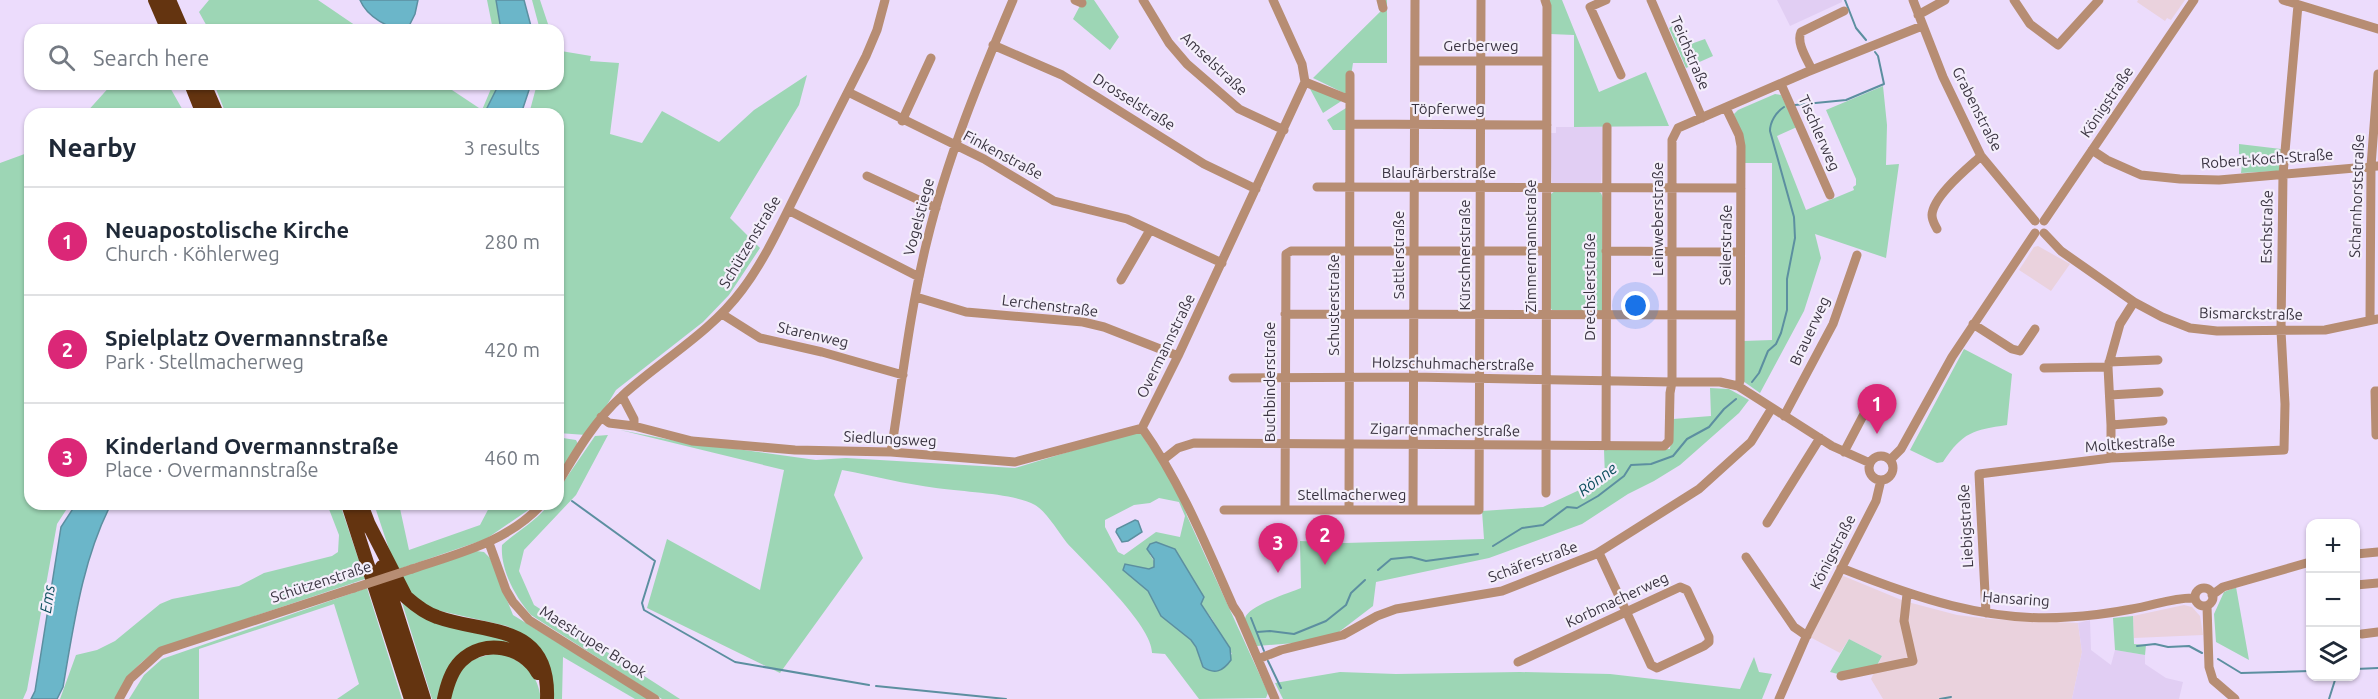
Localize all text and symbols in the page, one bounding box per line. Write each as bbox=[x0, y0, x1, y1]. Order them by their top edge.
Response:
street label: Teichstraße bbox=[1667, 13, 1714, 92]
search box bbox=[24, 24, 564, 90]
street label: Amselstraße bbox=[1178, 29, 1251, 99]
street label: Gerberweg bbox=[1443, 37, 1519, 54]
icon: search bbox=[45, 41, 78, 74]
text: Search here bbox=[93, 45, 209, 70]
street label: Königstraße bbox=[2077, 63, 2136, 140]
street label: Grabenstraße bbox=[1949, 64, 2006, 154]
street label: Drosselstraße bbox=[1090, 70, 1178, 134]
street label: Tischlerweg bbox=[1795, 92, 1844, 173]
street label: Töpferweg bbox=[1411, 100, 1485, 117]
street label: Finkenstraße bbox=[961, 127, 1046, 183]
text: Nearby bbox=[48, 133, 136, 162]
street label: Scharnhorststraße bbox=[2346, 134, 2367, 258]
text: 3 results bbox=[464, 136, 540, 159]
street label: Robert-Koch-Straße bbox=[2200, 145, 2334, 172]
street label: Leinweberstraße bbox=[1649, 162, 1666, 276]
street label: Blaufärberstraße bbox=[1382, 164, 1496, 181]
street label: Vogelstiege bbox=[900, 176, 937, 258]
street label: Zimmermannstraße bbox=[1522, 179, 1539, 313]
street label: Eschstraße bbox=[2257, 190, 2276, 264]
street label: Schützenstraße bbox=[715, 193, 784, 291]
street label: Kürschnerstraße bbox=[1456, 199, 1473, 311]
street label: Seilerstraße bbox=[1716, 204, 1735, 286]
street label: Sattlerstraße bbox=[1390, 211, 1407, 299]
text: Neuapostolische Kirche bbox=[105, 217, 349, 242]
text: 1 bbox=[62, 230, 73, 253]
text: 280 m bbox=[484, 230, 540, 253]
street label: Drechslerstraße bbox=[1581, 233, 1598, 341]
text: Church · Köhlerweg bbox=[105, 242, 280, 265]
street label: Schusterstraße bbox=[1325, 254, 1342, 356]
street label: Lerchenstraße bbox=[1001, 291, 1099, 320]
street label: Overmannstraße bbox=[1133, 291, 1198, 401]
your location bbox=[1621, 291, 1650, 320]
street label: Brauerweg bbox=[1786, 294, 1833, 368]
street label: Bismarckstraße bbox=[2199, 304, 2303, 323]
street label: Starenweg bbox=[776, 318, 850, 351]
street label: Buchbinderstraße bbox=[1261, 322, 1278, 442]
text: Spielplatz Overmannstraße bbox=[105, 325, 388, 350]
text: 2 bbox=[62, 338, 73, 361]
text: 420 m bbox=[484, 338, 540, 361]
text: Park · Stellmacherweg bbox=[105, 350, 304, 373]
street label: Holzschuhmacherstraße bbox=[1372, 354, 1534, 373]
pin: 1 bbox=[1858, 384, 1896, 434]
street label: Zigarrenmacherstraße bbox=[1370, 420, 1520, 439]
street label: Siedlungsweg bbox=[843, 428, 937, 449]
street label: Moltkestraße bbox=[2084, 432, 2176, 455]
text: Kinderland Overmannstraße bbox=[105, 433, 399, 458]
text: 3 bbox=[62, 446, 73, 469]
text: 460 m bbox=[484, 446, 540, 469]
text: Place · Overmannstraße bbox=[105, 458, 319, 481]
water label: Rönne bbox=[1574, 459, 1620, 499]
street label: Liebigstraße bbox=[1955, 484, 1976, 568]
street label: Stellmacherweg bbox=[1298, 486, 1406, 503]
street label: Königstraße bbox=[1806, 512, 1859, 592]
pin: 2 bbox=[1306, 516, 1344, 565]
map controls bbox=[2306, 519, 2360, 681]
button: + bbox=[2306, 519, 2360, 573]
pin: 3 bbox=[1258, 524, 1298, 573]
street label: Schäferstraße bbox=[1486, 537, 1580, 586]
street label: Schützenstraße bbox=[268, 557, 373, 606]
street label: Korbmacherweg bbox=[1563, 568, 1671, 631]
button: − bbox=[2306, 573, 2360, 627]
water label: Ems bbox=[36, 583, 58, 615]
street label: Hansaring bbox=[1982, 588, 2050, 609]
street label: Maestruper Brook bbox=[537, 602, 650, 681]
button: layers bbox=[2306, 627, 2360, 681]

